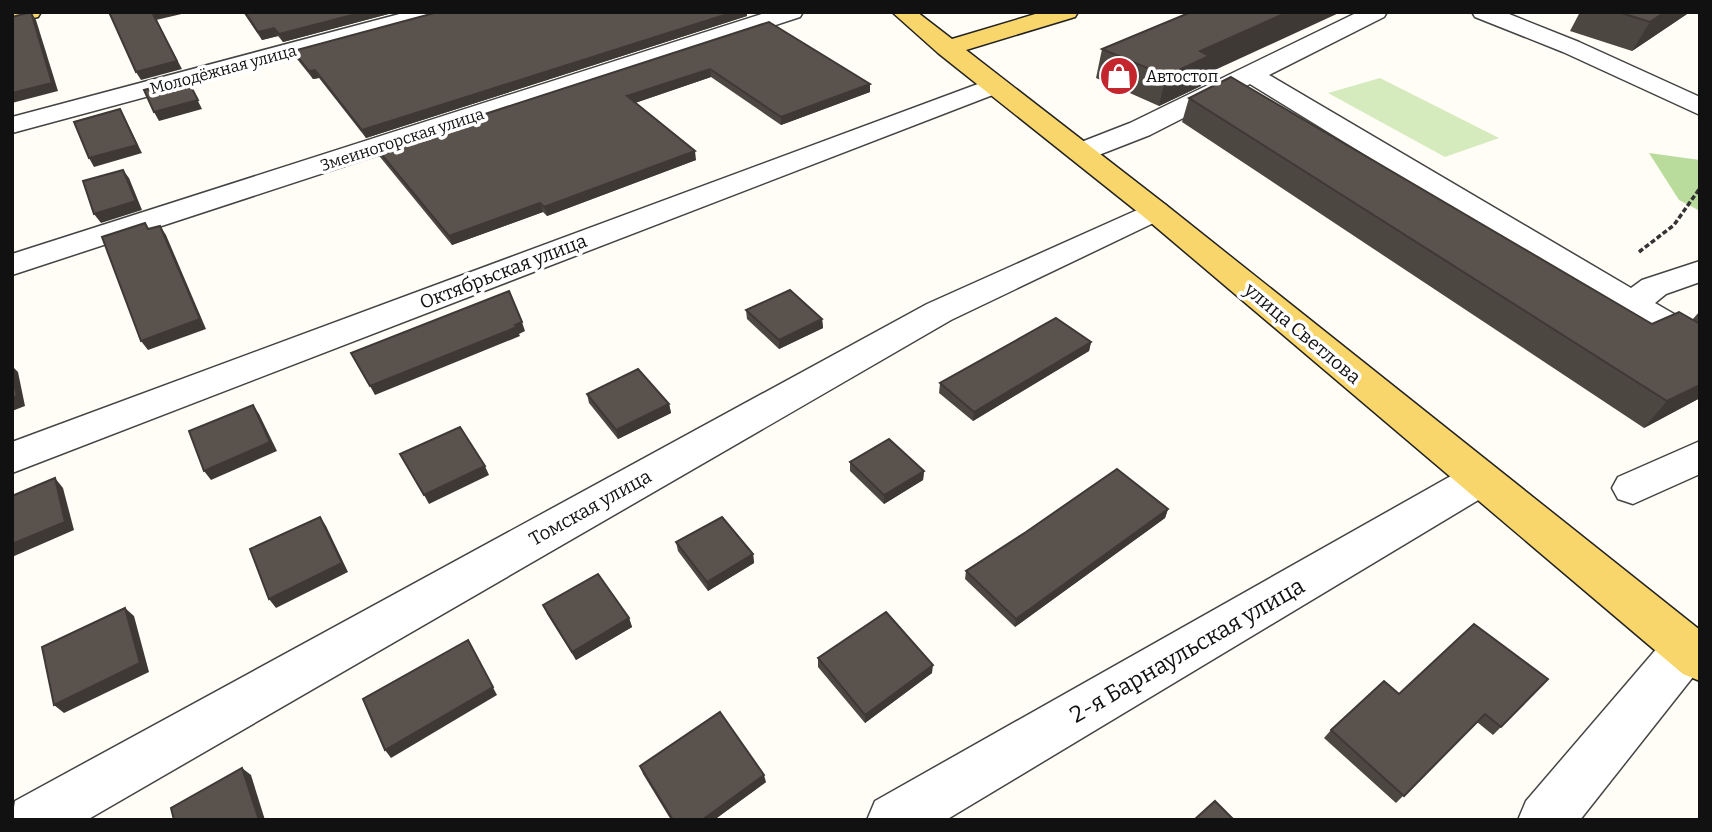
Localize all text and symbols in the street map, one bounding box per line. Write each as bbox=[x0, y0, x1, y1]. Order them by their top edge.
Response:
street label: Молодёжная улица bbox=[148, 41, 299, 98]
shop icon: Автостоп bbox=[1098, 55, 1140, 97]
place label: Автостоп bbox=[1146, 67, 1218, 86]
street label: Змеиногорская улица bbox=[318, 104, 487, 175]
street label: Октябрьская улица bbox=[416, 229, 591, 314]
street label: улица Светлова bbox=[1239, 277, 1366, 389]
street label: Томская улица bbox=[525, 464, 656, 551]
street label: 2-я Барнаульская улица bbox=[1065, 571, 1310, 729]

